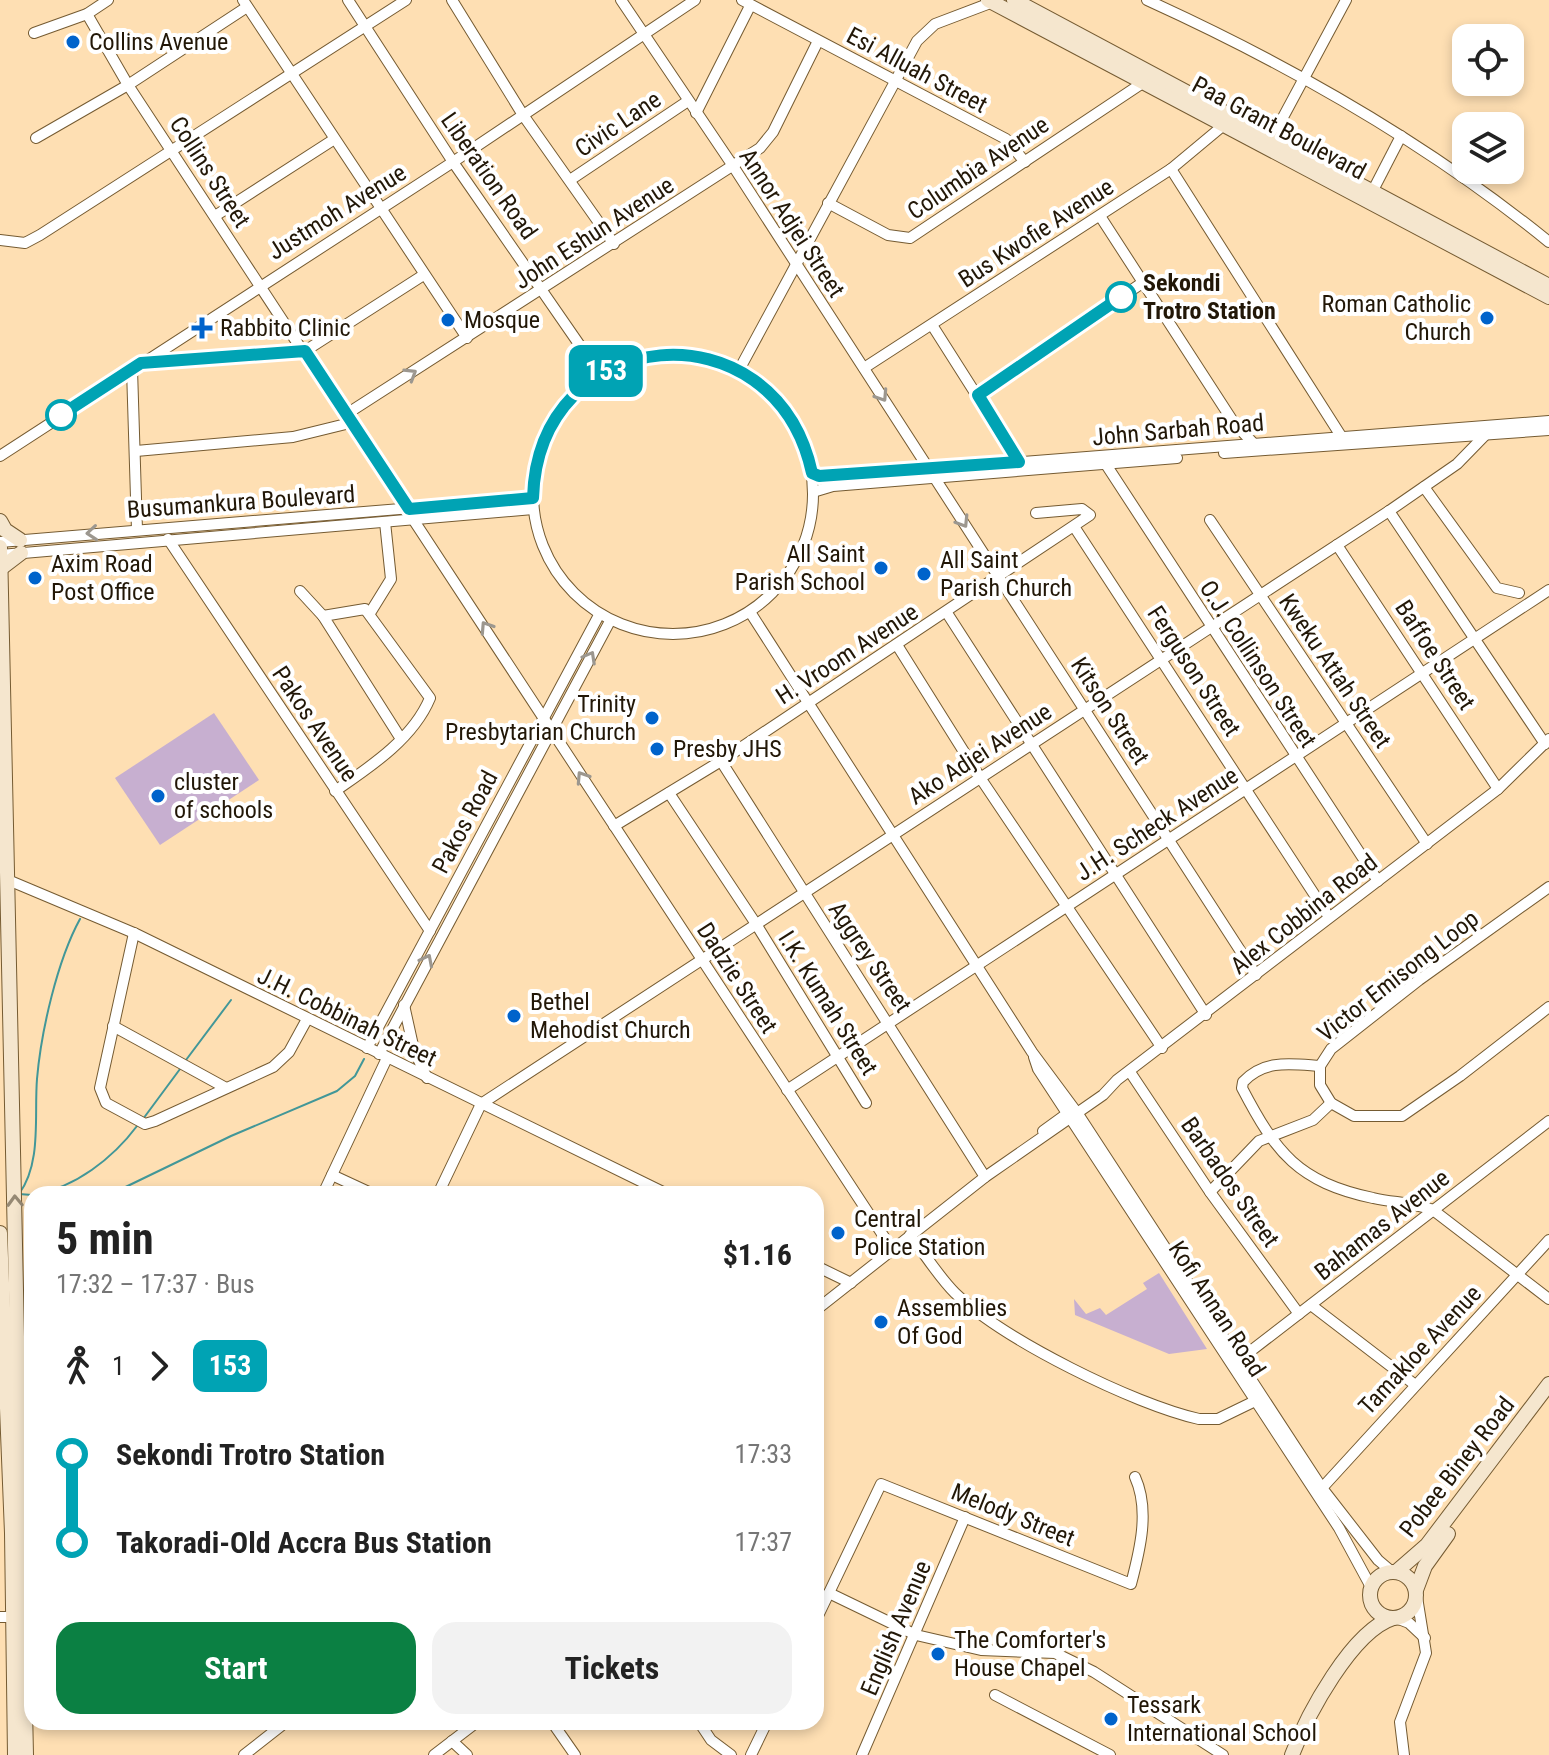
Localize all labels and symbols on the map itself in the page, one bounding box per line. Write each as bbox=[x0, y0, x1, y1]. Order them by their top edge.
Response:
street label: Esi Alluah Street bbox=[842, 21, 992, 119]
place label: Collins Avenue bbox=[89, 28, 228, 56]
marker: Collins Avenue bbox=[64, 33, 82, 51]
street label: Paa Grant Boulevard bbox=[1187, 70, 1371, 186]
street label: Civic Lane bbox=[570, 85, 666, 163]
street label: Liberation Road bbox=[435, 107, 543, 245]
street label: Columbia Avenue bbox=[902, 110, 1054, 226]
street label: Collins Street bbox=[164, 111, 256, 233]
street label: Annor Adjei Street bbox=[734, 143, 850, 303]
street label: Justmoh Avenue bbox=[263, 158, 411, 266]
street label: John Eshun Avenue bbox=[509, 171, 679, 295]
street label: Bus Kwofie Avenue bbox=[953, 173, 1119, 293]
place label: Sekondi Trotro Station bbox=[1143, 269, 1276, 325]
marker: Sekondi Trotro Station bbox=[1106, 282, 1136, 312]
place label: Roman Catholic Church bbox=[1322, 290, 1471, 346]
place label: Mosque bbox=[464, 306, 540, 334]
marker: Roman Catholic Church bbox=[1478, 309, 1496, 327]
marker: Mosque bbox=[439, 311, 457, 329]
place label: Rabbito Clinic bbox=[220, 314, 351, 342]
marker: Rabbito Clinic bbox=[191, 317, 213, 339]
line badge: 153 bbox=[560, 345, 652, 397]
one-way arrow bbox=[402, 368, 417, 383]
one-way arrow bbox=[872, 387, 887, 402]
unlabelled marker bbox=[46, 400, 76, 430]
street label: John Sarbah Road bbox=[1091, 409, 1265, 451]
street label: Busumankura Boulevard bbox=[126, 480, 356, 524]
one-way arrow bbox=[954, 513, 969, 528]
one-way arrow bbox=[86, 525, 99, 542]
place label: All Saint Parish School bbox=[735, 540, 865, 596]
place label: All Saint Parish Church bbox=[940, 546, 1072, 602]
place label: Axim Road Post Office bbox=[51, 550, 154, 606]
marker: All Saint Parish School bbox=[872, 559, 890, 577]
marker: All Saint Parish Church bbox=[915, 565, 933, 583]
marker: Axim Road Post Office bbox=[26, 569, 44, 587]
street label: O.J. Collinson Street bbox=[1194, 575, 1322, 753]
street label: Kweku Attah Street bbox=[1273, 589, 1397, 753]
street label: Baffoe Street bbox=[1389, 595, 1481, 715]
street label: H. Vroom Avenue bbox=[771, 598, 923, 710]
street label: Ferguson Street bbox=[1142, 601, 1246, 741]
one-way arrow bbox=[480, 621, 495, 635]
one-way arrow bbox=[580, 651, 596, 666]
street label: Kitson Street bbox=[1065, 652, 1155, 770]
street label: Pakos Avenue bbox=[266, 661, 364, 787]
place label: Trinity Presbytarian Church bbox=[445, 690, 636, 746]
street label: Ako Adjei Avenue bbox=[903, 697, 1057, 811]
marker: Trinity Presbytarian Church bbox=[643, 709, 661, 727]
place label: Presby JHS bbox=[673, 735, 782, 763]
marker: Presby JHS bbox=[648, 740, 666, 758]
street label: J.H. Scheck Avenue bbox=[1071, 761, 1243, 887]
street label: Pakos Road bbox=[426, 766, 504, 878]
place label: cluster of schools bbox=[174, 768, 273, 824]
one-way arrow bbox=[577, 771, 592, 785]
marker: cluster of schools bbox=[149, 787, 167, 805]
street label: Alex Cobbina Road bbox=[1225, 848, 1383, 980]
street label: Aggrey Street bbox=[823, 896, 917, 1018]
street label: Victor Emisong Loop bbox=[1312, 904, 1484, 1048]
street label: Dadzie Street bbox=[691, 917, 783, 1039]
street label: I.K. Kumah Street bbox=[773, 926, 883, 1080]
one-way arrow bbox=[418, 954, 433, 968]
street label: J.H. Cobbinah Street bbox=[253, 961, 441, 1073]
place label: Bethel Mehodist Church bbox=[530, 988, 691, 1044]
marker: Bethel Mehodist Church bbox=[505, 1007, 523, 1025]
street label: Barbados Street bbox=[1175, 1112, 1285, 1252]
street label: Bahamas Avenue bbox=[1309, 1164, 1455, 1286]
one-way arrow bbox=[6, 1194, 23, 1207]
place label: Central Police Station bbox=[854, 1205, 985, 1261]
marker: Central Police Station bbox=[829, 1224, 847, 1242]
street label: Kofi Annan Road bbox=[1163, 1236, 1271, 1382]
street label: Tamakloe Avenue bbox=[1353, 1280, 1487, 1420]
place label: Assemblies Of God bbox=[897, 1294, 1007, 1350]
marker: Assemblies Of God bbox=[872, 1313, 890, 1331]
street label: Pobee Biney Road bbox=[1394, 1391, 1520, 1543]
street label: Melody Street bbox=[947, 1478, 1079, 1552]
street label: English Avenue bbox=[855, 1556, 937, 1700]
place label: The Comforter's House Chapel bbox=[954, 1626, 1106, 1682]
marker: The Comforter's House Chapel bbox=[929, 1645, 947, 1663]
place label: Tessark International School bbox=[1127, 1691, 1317, 1747]
marker: Tessark International School bbox=[1102, 1710, 1120, 1728]

